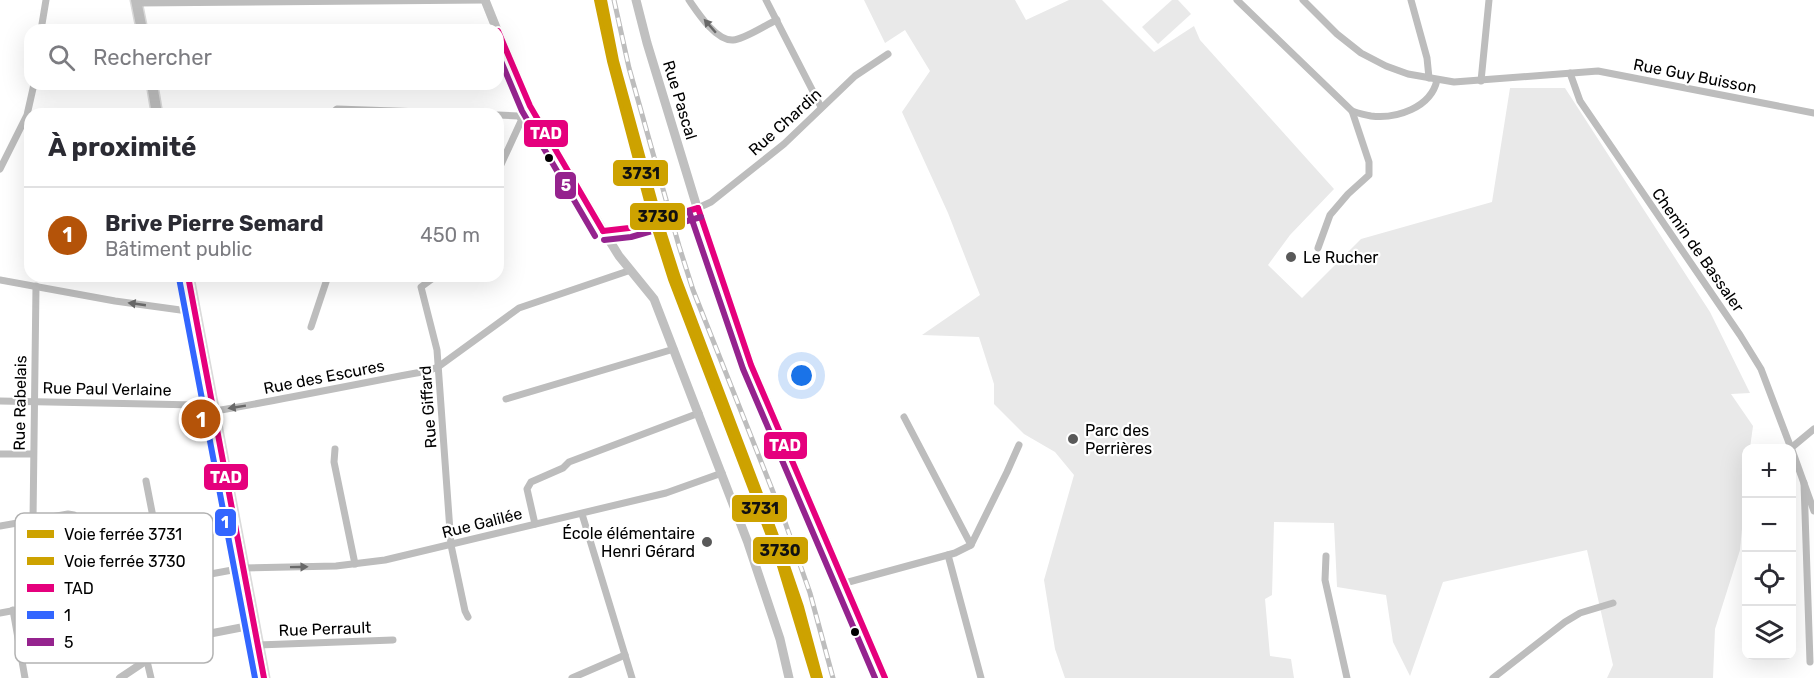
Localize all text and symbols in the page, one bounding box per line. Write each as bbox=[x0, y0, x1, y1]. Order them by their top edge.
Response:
one-way arrow bbox=[703, 19, 717, 34]
search box bbox=[24, 24, 504, 90]
icon: search bbox=[45, 41, 78, 74]
text: Rechercher bbox=[93, 44, 212, 71]
street label: Rue Guy Buisson bbox=[1632, 55, 1758, 97]
street label: Rue Pascal bbox=[659, 58, 701, 142]
street label: Rue Chardin bbox=[745, 84, 825, 160]
line badge: TAD bbox=[523, 119, 569, 148]
text: TAD bbox=[530, 124, 562, 143]
text: À proximité bbox=[48, 132, 197, 163]
unlabelled marker bbox=[543, 152, 555, 164]
line badge: 3731 bbox=[612, 159, 669, 187]
text: 3731 bbox=[622, 164, 660, 183]
line badge: 5 bbox=[554, 171, 577, 200]
text: 5 bbox=[561, 176, 571, 195]
street label: Chemin de Bassaler bbox=[1648, 184, 1748, 316]
line badge: 3730 bbox=[629, 202, 686, 231]
text: 3730 bbox=[637, 207, 679, 226]
text: Brive Pierre Semard bbox=[105, 210, 324, 237]
text: 1 bbox=[63, 223, 72, 247]
text: 450 m bbox=[420, 223, 480, 247]
text: Bâtiment public bbox=[105, 237, 252, 261]
place label: Le Rucher bbox=[1303, 248, 1378, 267]
marker: Le Rucher bbox=[1284, 250, 1298, 264]
one-way arrow bbox=[128, 299, 147, 309]
street label: Rue Rabelais bbox=[10, 355, 30, 451]
street label: Rue des Escures bbox=[262, 356, 386, 398]
your location bbox=[787, 361, 816, 390]
street label: Rue Giffard bbox=[416, 365, 440, 449]
street label: Rue Paul Verlaine bbox=[42, 378, 172, 400]
pin: 1 bbox=[182, 396, 220, 442]
one-way arrow bbox=[228, 403, 247, 412]
place label: Parc des Perrières bbox=[1085, 421, 1152, 458]
line badge: TAD bbox=[763, 431, 808, 460]
marker: Parc des Perrières bbox=[1066, 432, 1080, 446]
text: TAD bbox=[769, 436, 801, 455]
map controls bbox=[1742, 444, 1796, 660]
button: + bbox=[1742, 444, 1796, 498]
line badge: TAD bbox=[203, 463, 249, 491]
text: TAD bbox=[210, 468, 242, 487]
line badge: 3731 bbox=[731, 494, 788, 523]
button: − bbox=[1742, 498, 1796, 552]
text: 3731 bbox=[741, 499, 779, 518]
street label: Rue Galilée bbox=[440, 504, 524, 542]
line badge: 1 bbox=[214, 508, 237, 537]
legend bbox=[15, 513, 213, 663]
text: 1 bbox=[221, 513, 229, 532]
place label: École élémentaire Henri Gérard bbox=[562, 524, 695, 561]
text: Voie ferrée 3731 bbox=[64, 525, 182, 544]
marker: École élémentaire Henri Gérard bbox=[700, 535, 714, 549]
line badge: 3730 bbox=[752, 536, 809, 565]
text: 3730 bbox=[759, 541, 801, 560]
text: Voie ferrée 3730 bbox=[64, 552, 186, 571]
button: locate bbox=[1742, 552, 1796, 606]
one-way arrow bbox=[290, 562, 309, 572]
text: TAD bbox=[64, 579, 94, 598]
text: 1 bbox=[64, 606, 71, 625]
button: layers bbox=[1742, 606, 1796, 660]
street label: Rue Perrault bbox=[278, 618, 372, 640]
unlabelled marker bbox=[849, 626, 861, 638]
text: 5 bbox=[64, 633, 74, 652]

